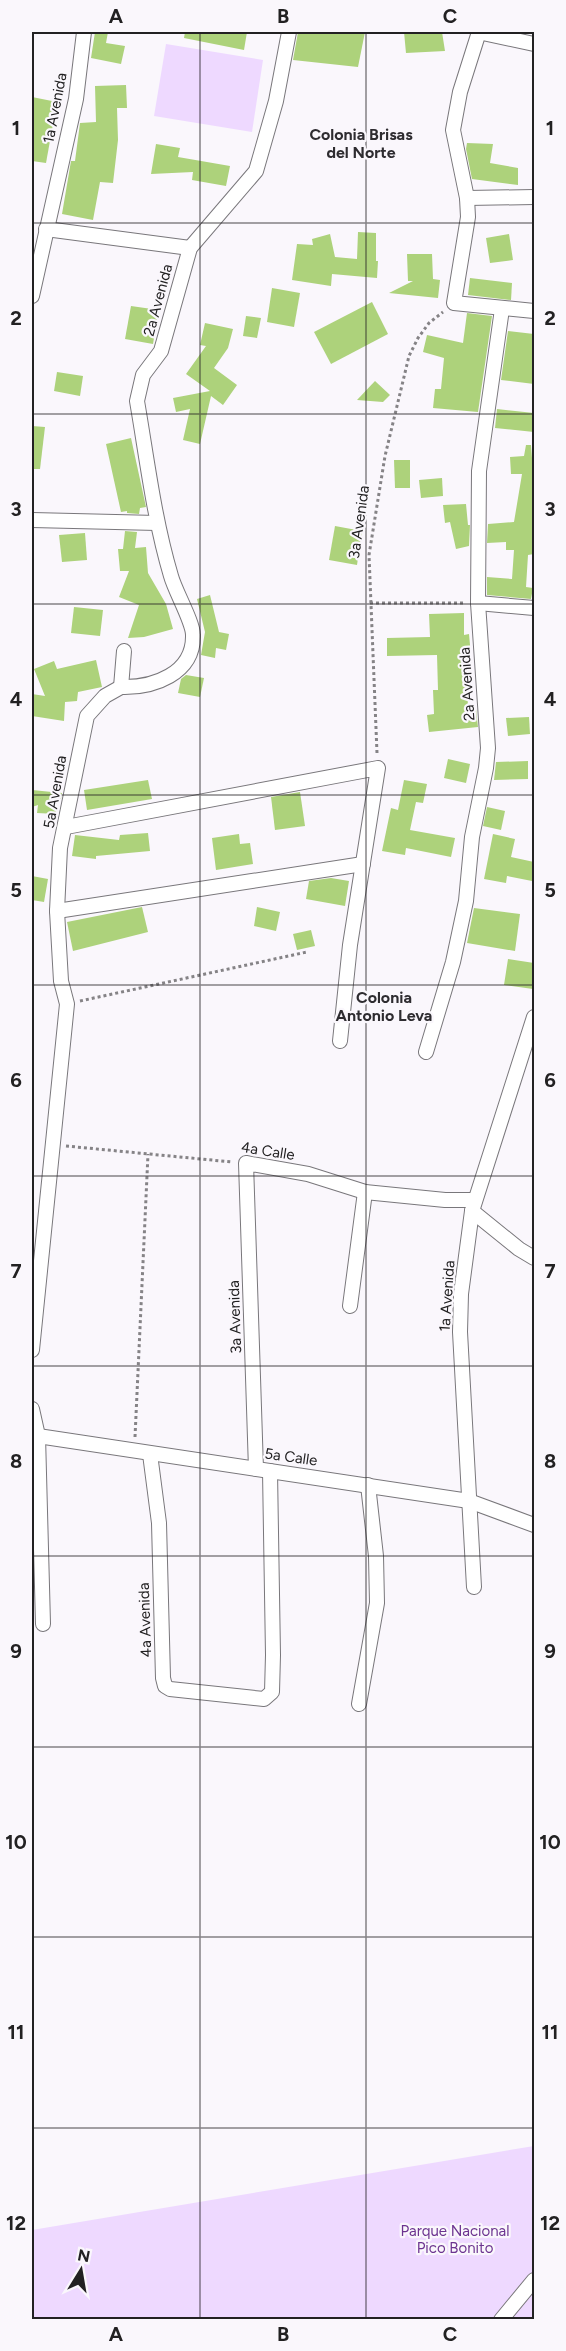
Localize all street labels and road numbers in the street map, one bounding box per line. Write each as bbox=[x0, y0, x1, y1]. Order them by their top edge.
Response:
street label: 1a Avenida bbox=[39, 71, 71, 145]
street label: 2a Avenida bbox=[140, 262, 176, 338]
street label: 3a Avenida bbox=[345, 484, 373, 560]
street label: 2a Avenida bbox=[455, 647, 479, 721]
street label: 5a Avenida bbox=[40, 754, 70, 830]
street label: 4a Calle bbox=[240, 1138, 296, 1164]
street label: 1a Avenida bbox=[436, 1260, 458, 1332]
street label: 3a Avenida bbox=[225, 1280, 245, 1354]
street label: 5a Calle bbox=[263, 1444, 319, 1470]
street label: 4a Avenida bbox=[135, 1582, 155, 1658]

